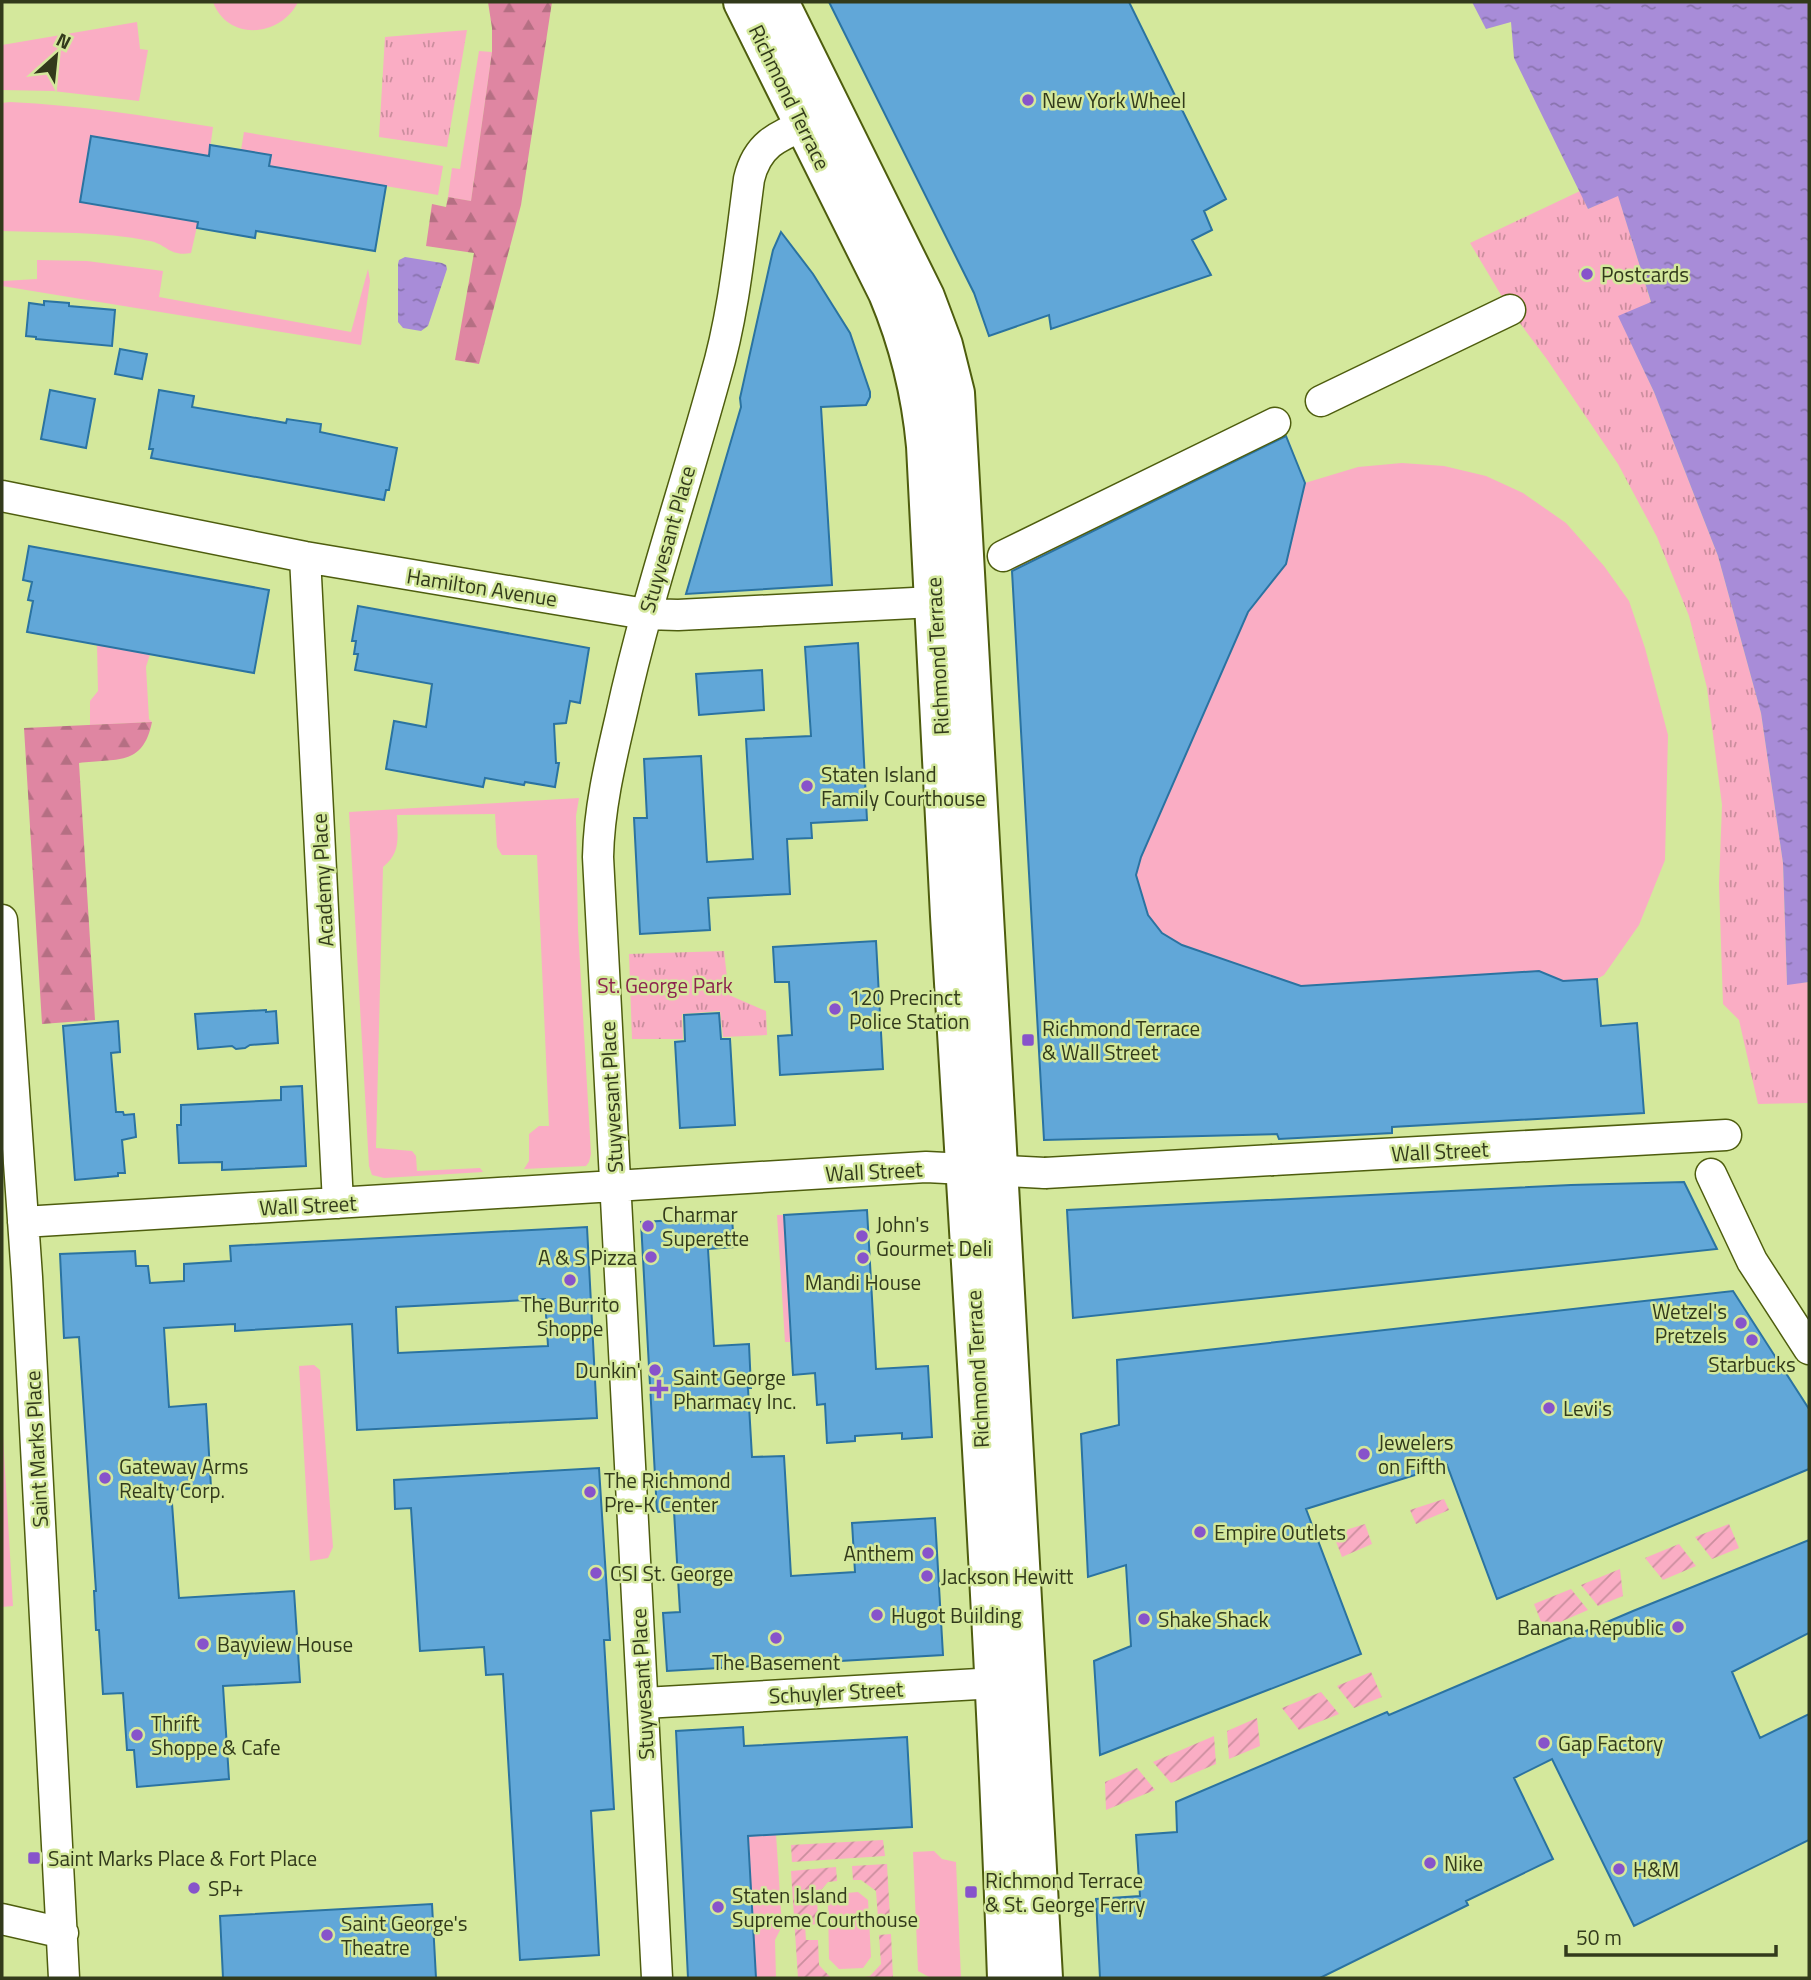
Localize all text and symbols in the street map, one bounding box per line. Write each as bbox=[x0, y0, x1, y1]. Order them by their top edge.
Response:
street label: Richmond Terrace bbox=[741, 19, 839, 175]
north arrow bbox=[21, 21, 91, 91]
text: N bbox=[51, 24, 76, 56]
place label: New York Wheel bbox=[1042, 84, 1186, 116]
marker: New York Wheel bbox=[1020, 92, 1036, 108]
place label: Postcards bbox=[1601, 258, 1689, 290]
marker: Postcards bbox=[1579, 266, 1595, 282]
street label: Stuyvesant Place bbox=[631, 462, 703, 616]
street label: Hamilton Avenue bbox=[405, 559, 559, 615]
street label: Richmond Terrace bbox=[917, 576, 957, 736]
place label: Staten Island Family Courthouse bbox=[821, 758, 986, 814]
marker: Staten Island Family Courthouse bbox=[799, 778, 815, 794]
street label: Academy Place bbox=[303, 813, 341, 947]
park label: St. George Park bbox=[597, 969, 733, 1001]
place label: 120 Precinct Police Station bbox=[849, 981, 970, 1037]
marker: 120 Precinct Police Station bbox=[827, 1001, 843, 1017]
place label: Richmond Terrace & Wall Street bbox=[1042, 1012, 1200, 1068]
street label: Stuyvesant Place bbox=[591, 1021, 631, 1173]
marker: Richmond Terrace & Wall Street bbox=[1020, 1032, 1036, 1048]
street label: Wall Street bbox=[1391, 1132, 1490, 1170]
street label: Wall Street bbox=[825, 1152, 924, 1190]
street label: Wall Street bbox=[259, 1186, 358, 1224]
place label: Charmar Superette bbox=[662, 1198, 749, 1254]
place label: John's Gourmet Deli bbox=[876, 1208, 992, 1264]
marker: Charmar Superette bbox=[640, 1218, 656, 1234]
marker: John's Gourmet Deli bbox=[854, 1228, 870, 1244]
place label: A & S Pizza bbox=[538, 1241, 637, 1273]
marker: A & S Pizza bbox=[643, 1249, 659, 1265]
marker: Mandi House bbox=[855, 1250, 871, 1266]
place label: Mandi House bbox=[805, 1266, 921, 1298]
marker: The Burrito Shoppe bbox=[562, 1272, 578, 1288]
place label: The Burrito Shoppe bbox=[520, 1288, 620, 1344]
street label: Richmond Terrace bbox=[957, 1289, 997, 1449]
place label: Wetzel's Pretzels bbox=[1652, 1295, 1727, 1351]
marker: Wetzel's Pretzels bbox=[1733, 1315, 1749, 1331]
marker: Starbucks bbox=[1744, 1332, 1760, 1348]
place label: Starbucks bbox=[1708, 1348, 1796, 1380]
place label: Dunkin' bbox=[575, 1354, 641, 1386]
place label: Saint George Pharmacy Inc. bbox=[673, 1361, 797, 1417]
marker: Dunkin' bbox=[647, 1362, 663, 1378]
street label: Saint Marks Place bbox=[16, 1370, 56, 1528]
marker: Saint George Pharmacy Inc. bbox=[651, 1381, 667, 1397]
place label: Levi's bbox=[1563, 1392, 1612, 1424]
marker: Levi's bbox=[1541, 1400, 1557, 1416]
place label: Jewelers on Fifth bbox=[1378, 1426, 1453, 1482]
marker: Jewelers on Fifth bbox=[1356, 1446, 1372, 1462]
place label: Gateway Arms Realty Corp. bbox=[119, 1450, 249, 1506]
place label: The Richmond Pre-K Center bbox=[604, 1464, 731, 1520]
marker: Gateway Arms Realty Corp. bbox=[97, 1470, 113, 1486]
marker: The Richmond Pre-K Center bbox=[582, 1484, 598, 1500]
place label: Empire Outlets bbox=[1214, 1516, 1346, 1548]
marker: Empire Outlets bbox=[1192, 1524, 1208, 1540]
place label: Anthem bbox=[843, 1537, 914, 1569]
marker: Anthem bbox=[920, 1545, 936, 1561]
place label: CSI St. George bbox=[610, 1557, 733, 1589]
place label: Jackson Hewitt bbox=[941, 1560, 1074, 1592]
marker: CSI St. George bbox=[588, 1565, 604, 1581]
marker: Jackson Hewitt bbox=[919, 1568, 935, 1584]
place label: Hugot Building bbox=[891, 1599, 1022, 1631]
place label: Shake Shack bbox=[1158, 1603, 1269, 1635]
marker: Hugot Building bbox=[869, 1607, 885, 1623]
street label: Stuyvesant Place bbox=[622, 1608, 662, 1760]
marker: Shake Shack bbox=[1136, 1611, 1152, 1627]
place label: Banana Republic bbox=[1517, 1611, 1664, 1643]
marker: Banana Republic bbox=[1670, 1619, 1686, 1635]
place label: Bayview House bbox=[217, 1628, 353, 1660]
marker: The Basement bbox=[768, 1630, 784, 1646]
marker: Bayview House bbox=[195, 1636, 211, 1652]
place label: The Basement bbox=[712, 1646, 841, 1678]
street label: Schuyler Street bbox=[768, 1672, 905, 1712]
place label: Thrift Shoppe & Cafe bbox=[151, 1707, 281, 1763]
marker: Thrift Shoppe & Cafe bbox=[129, 1727, 145, 1743]
place label: Gap Factory bbox=[1558, 1727, 1663, 1759]
marker: Gap Factory bbox=[1536, 1735, 1552, 1751]
place label: Saint Marks Place & Fort Place bbox=[48, 1842, 317, 1874]
place label: Nike bbox=[1444, 1847, 1483, 1879]
marker: Saint Marks Place & Fort Place bbox=[26, 1850, 42, 1866]
place label: H&M bbox=[1633, 1853, 1679, 1885]
marker: Nike bbox=[1422, 1855, 1438, 1871]
marker: H&M bbox=[1611, 1861, 1627, 1877]
place label: Richmond Terrace & St. George Ferry bbox=[985, 1864, 1146, 1920]
place label: SP+ bbox=[208, 1872, 244, 1904]
place label: Staten Island Supreme Courthouse bbox=[732, 1879, 918, 1935]
marker: SP+ bbox=[186, 1880, 202, 1896]
marker: Richmond Terrace & St. George Ferry bbox=[963, 1884, 979, 1900]
marker: Staten Island Supreme Courthouse bbox=[710, 1899, 726, 1915]
place label: Saint George's Theatre bbox=[341, 1907, 468, 1963]
scale bar bbox=[1566, 1913, 1776, 1957]
text: 50 m bbox=[1576, 1921, 1622, 1953]
marker: Saint George's Theatre bbox=[319, 1927, 335, 1943]

